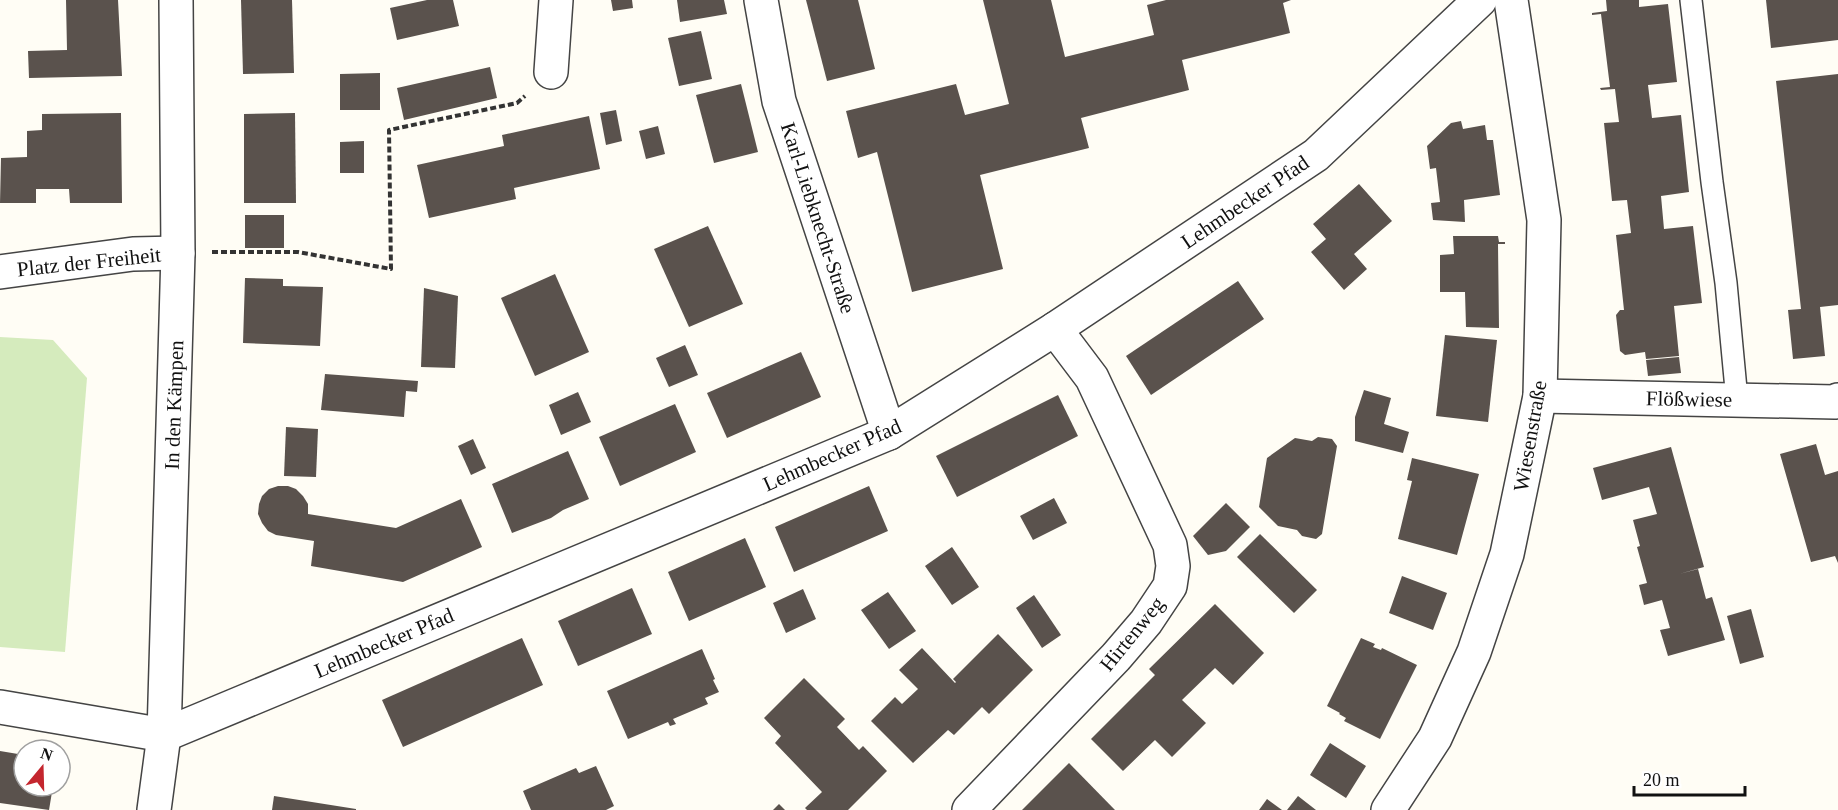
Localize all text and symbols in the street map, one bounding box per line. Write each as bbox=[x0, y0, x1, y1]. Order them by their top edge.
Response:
street label: Karl-Liebknecht-Straße bbox=[776, 119, 860, 317]
street label: Lehmbecker Pfad bbox=[1177, 150, 1314, 254]
street label: Platz der Freiheit bbox=[16, 242, 162, 281]
street label: In den Kämpen bbox=[160, 339, 188, 470]
street label: Wiesenstraße bbox=[1508, 379, 1552, 493]
street label: Flößwiese bbox=[1646, 386, 1732, 412]
street label: Lehmbecker Pfad bbox=[759, 414, 905, 496]
street label: Hirtenweg bbox=[1095, 592, 1170, 676]
street label: Lehmbecker Pfad bbox=[311, 603, 458, 683]
north arrow bbox=[12, 738, 72, 798]
text: N bbox=[38, 744, 55, 764]
scale bar bbox=[1634, 759, 1745, 797]
text: 20 m bbox=[1643, 770, 1680, 790]

